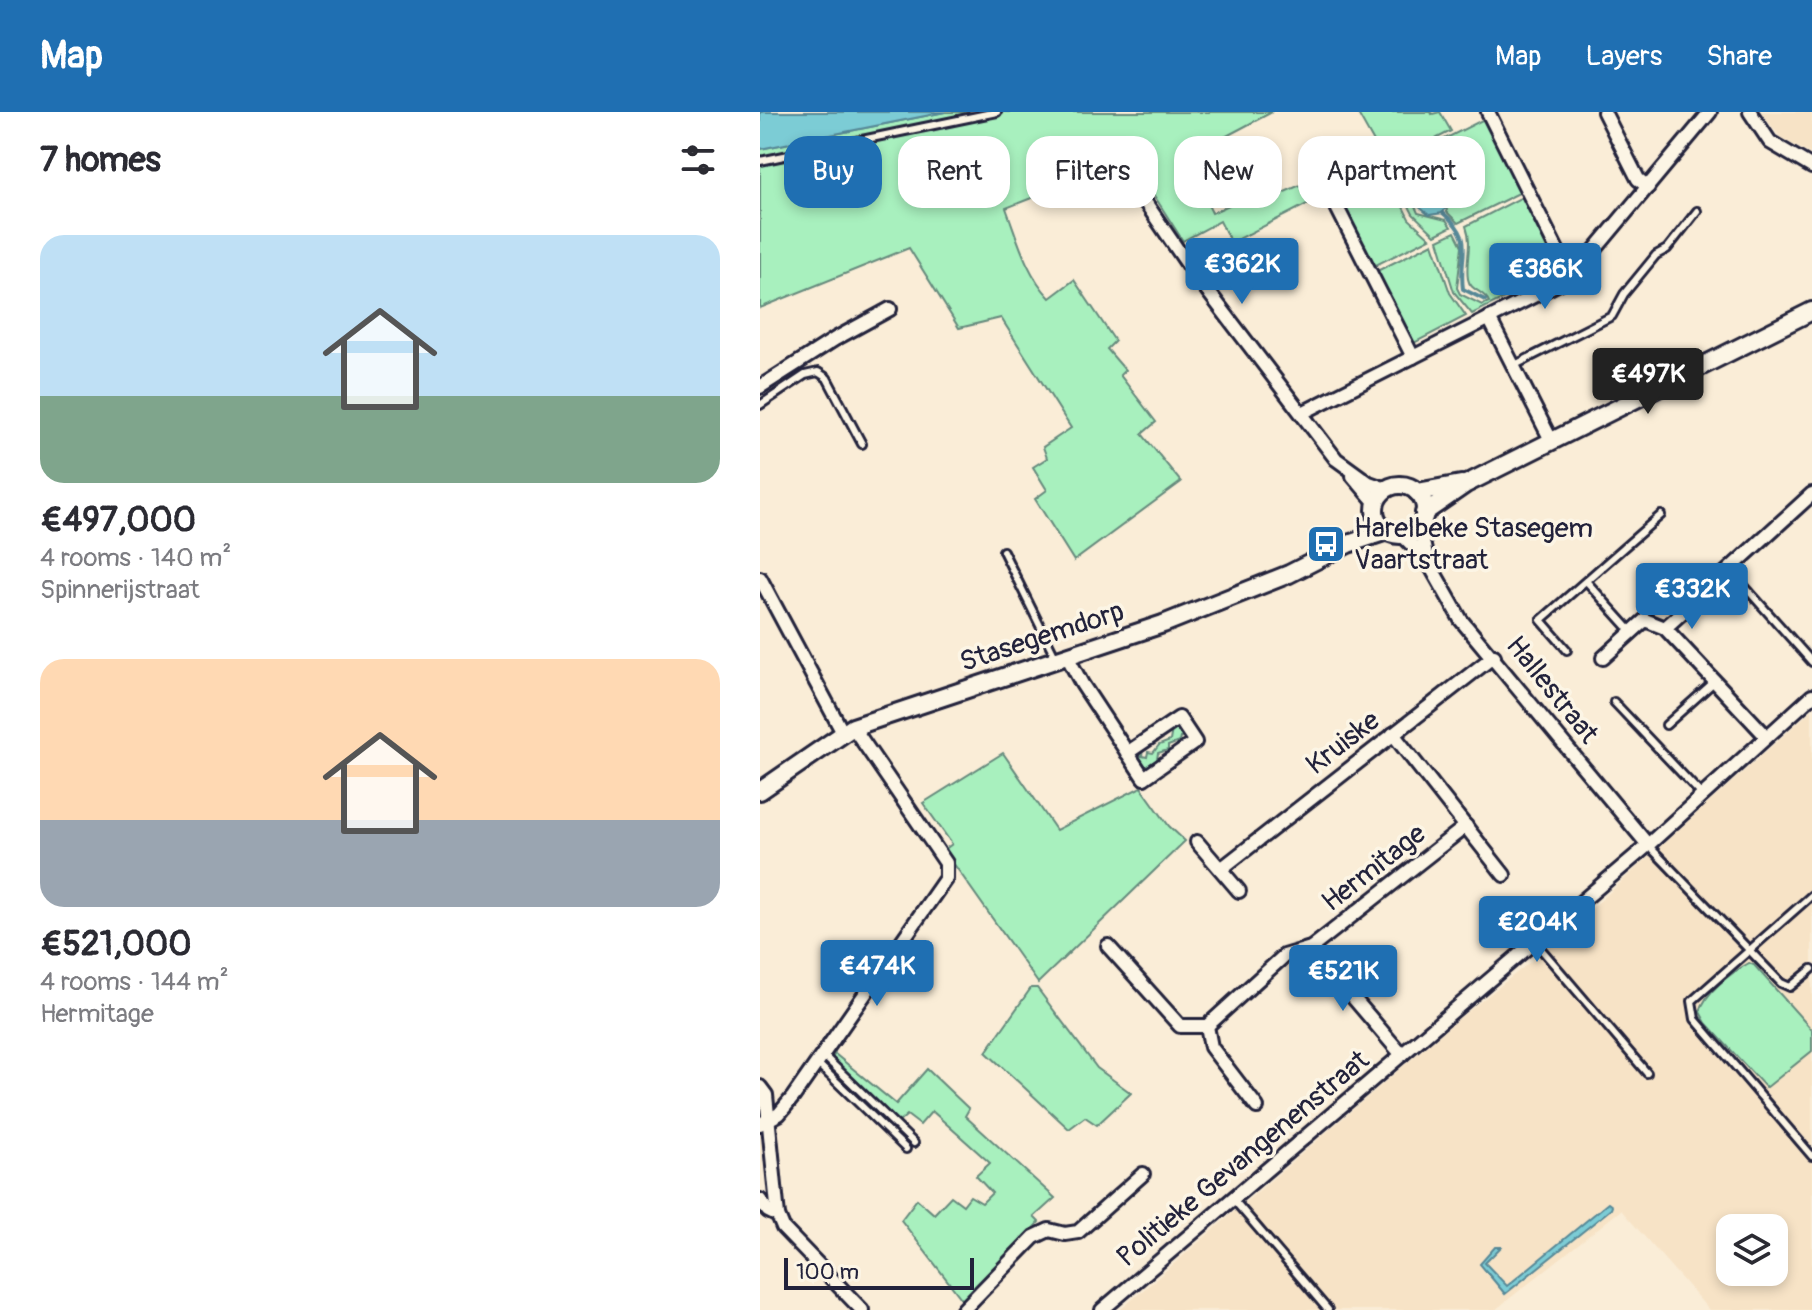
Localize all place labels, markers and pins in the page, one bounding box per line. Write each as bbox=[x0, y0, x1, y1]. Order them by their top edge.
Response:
pin: €362K bbox=[1186, 238, 1298, 306]
pin: €386K bbox=[1489, 243, 1601, 311]
pin: €497K bbox=[1592, 348, 1704, 416]
place label: Harelbeke Stasegem Vaartstraat bbox=[1354, 511, 1593, 578]
bus stop icon: Harelbeke Stasegem Vaartstraat bbox=[1305, 523, 1347, 565]
pin: €332K bbox=[1636, 563, 1748, 631]
pin: €204K bbox=[1481, 896, 1593, 964]
pin: €474K bbox=[821, 940, 933, 1008]
pin: €521K bbox=[1287, 945, 1399, 1013]

